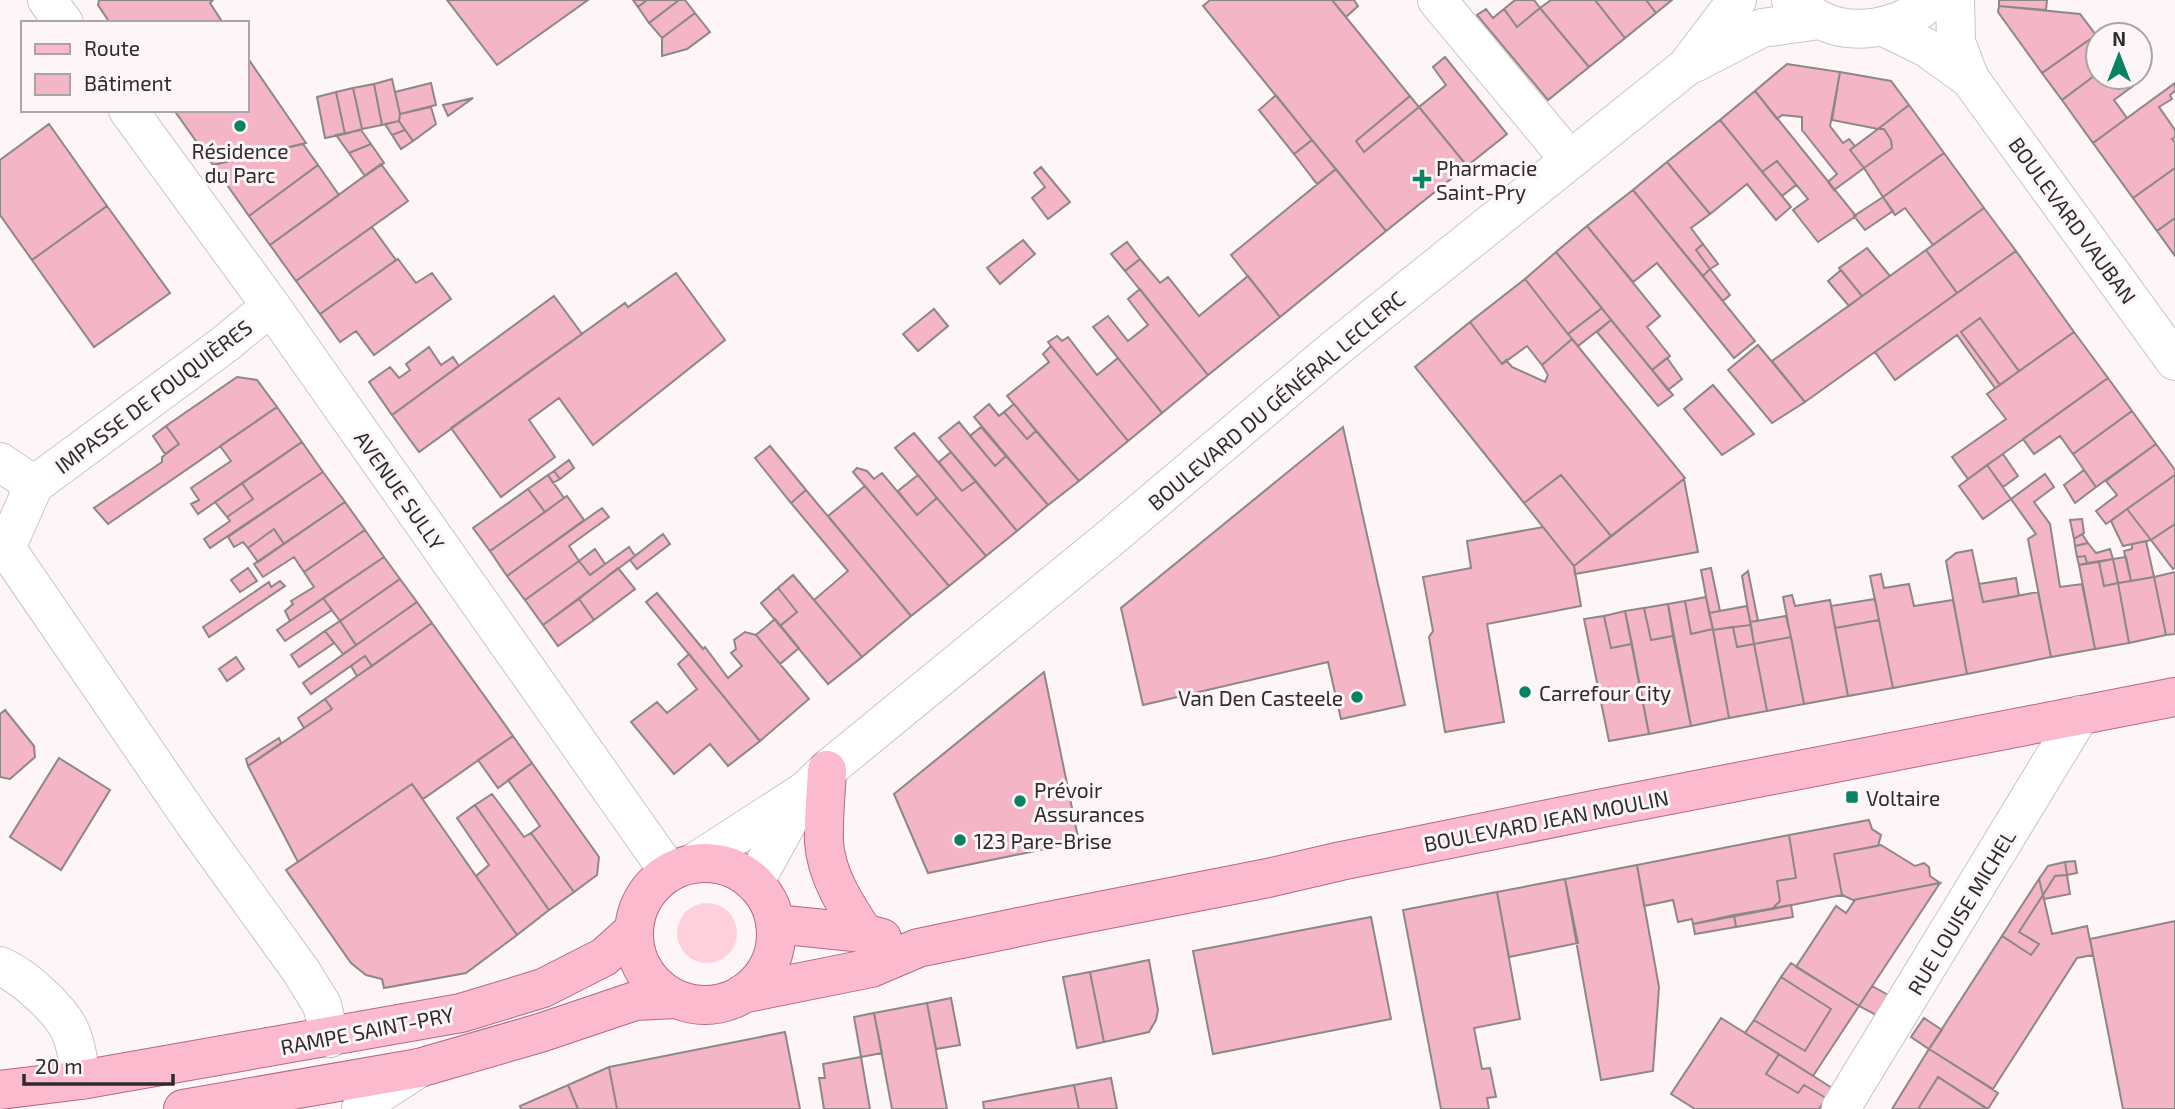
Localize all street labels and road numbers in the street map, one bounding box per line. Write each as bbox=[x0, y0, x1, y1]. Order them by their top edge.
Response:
street label: BOULEVARD VAUBAN bbox=[2004, 132, 2142, 308]
street label: BOULEVARD DU GÉNÉRAL LECLERC bbox=[1143, 285, 1409, 515]
street label: IMPASSE DE FOUQUIÈRES bbox=[50, 314, 257, 479]
street label: AVENUE SULLY bbox=[350, 426, 450, 554]
street label: BOULEVARD JEAN MOULIN bbox=[1421, 784, 1671, 856]
street label: RUE LOUISE MICHEL bbox=[1902, 825, 2020, 999]
street label: RAMPE SAINT-PRY bbox=[278, 1001, 456, 1059]

